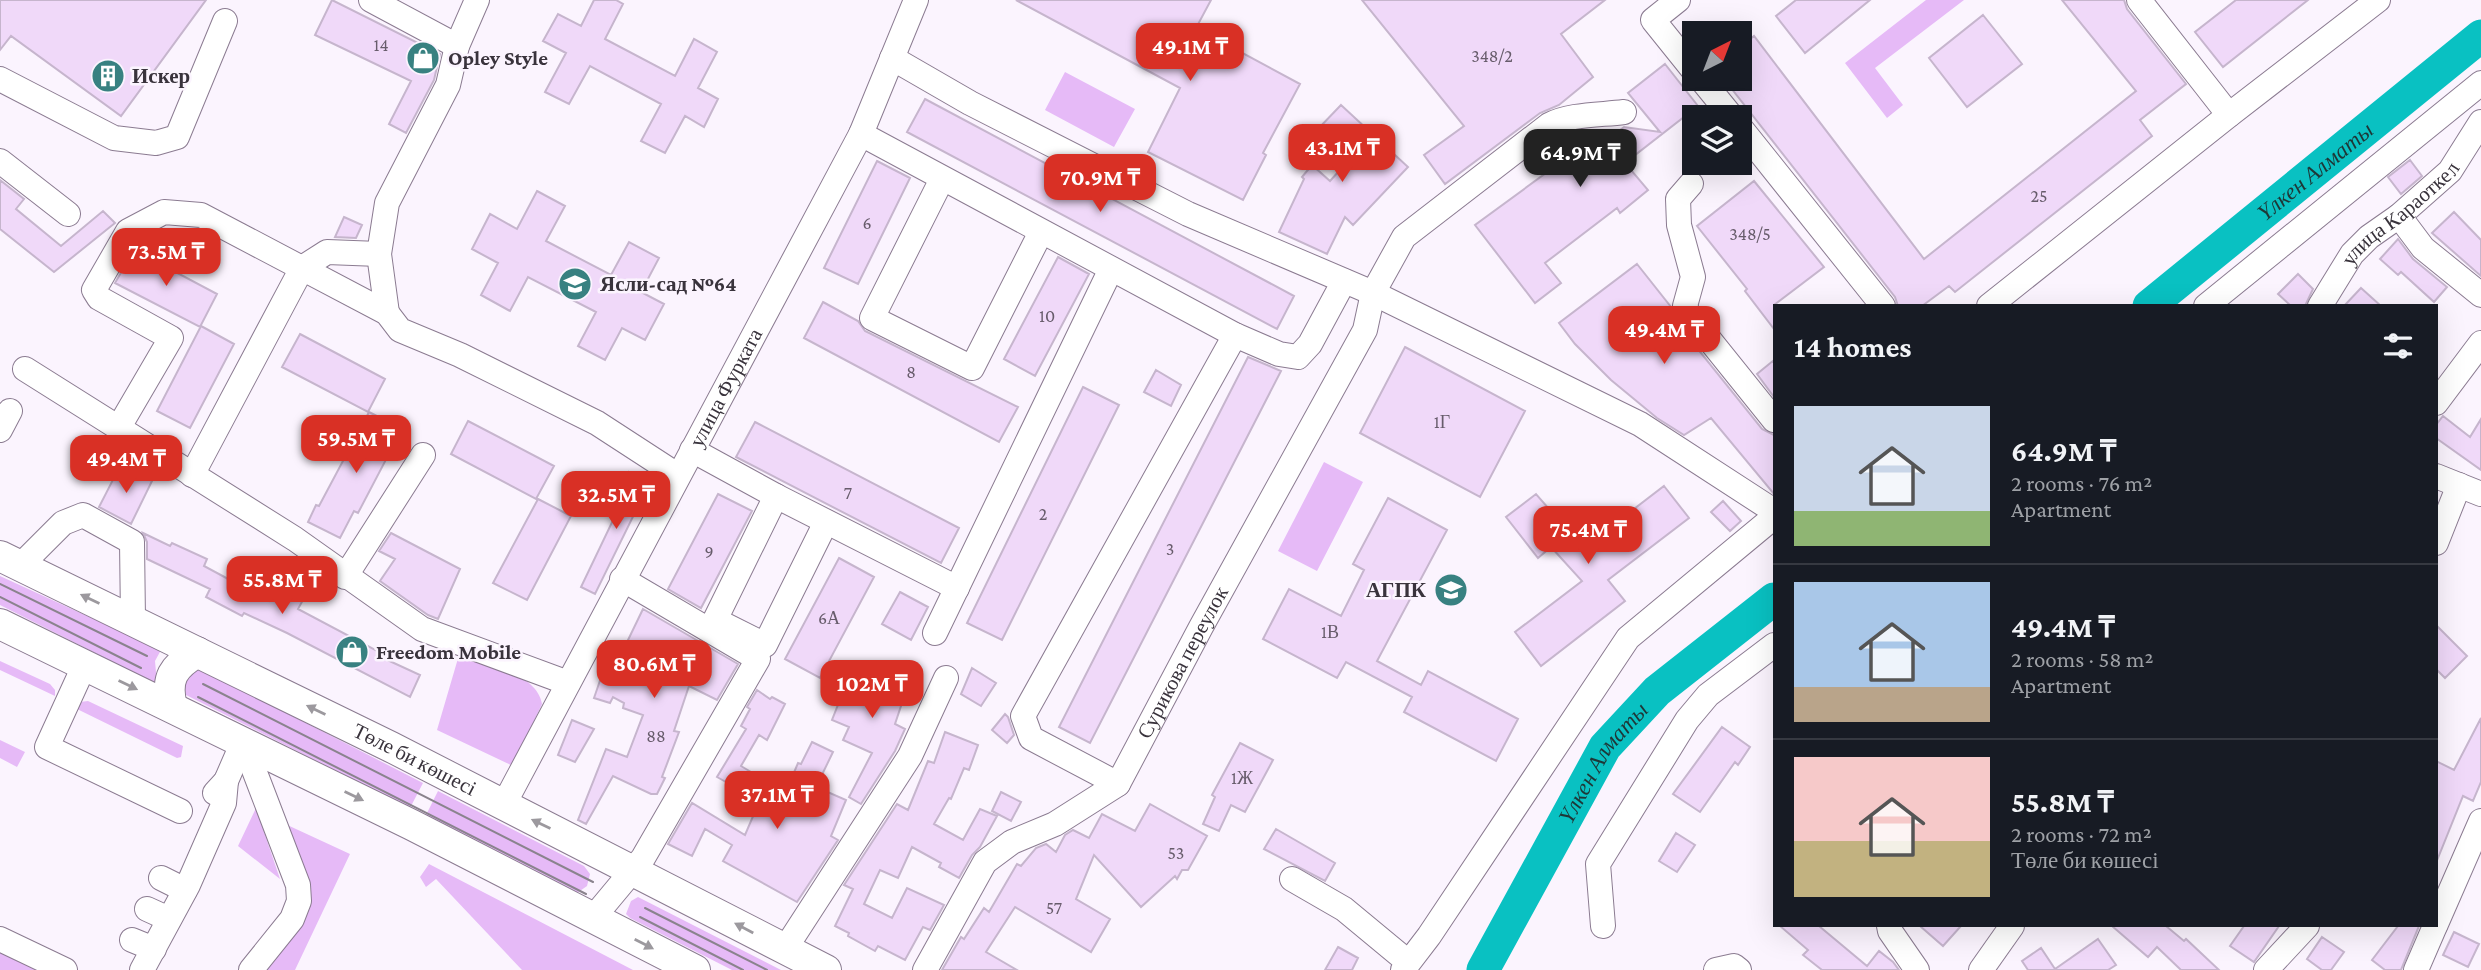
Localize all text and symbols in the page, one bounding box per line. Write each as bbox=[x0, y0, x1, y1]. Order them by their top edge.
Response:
north arrow bbox=[1682, 21, 1752, 91]
map controls bbox=[1682, 21, 1752, 175]
pin: 49.1M ₸ bbox=[1125, 24, 1255, 83]
text: 49.1M ₸ bbox=[1152, 33, 1228, 59]
house number: 14 bbox=[373, 35, 389, 55]
shop icon: Opley Style bbox=[404, 39, 442, 77]
place label: Opley Style bbox=[448, 46, 548, 70]
house number: 348/2 bbox=[1471, 46, 1513, 66]
building icon: Искер bbox=[89, 57, 127, 95]
place label: Искер bbox=[132, 64, 190, 88]
button: layers bbox=[1682, 105, 1752, 175]
water label: Үлкен Алматы bbox=[2252, 116, 2378, 226]
pin: 43.1M ₸ bbox=[1277, 124, 1407, 184]
pin: 64.9M ₸ bbox=[1515, 130, 1645, 189]
text: 43.1M ₸ bbox=[1304, 134, 1380, 160]
text: 64.9M ₸ bbox=[1540, 139, 1620, 165]
pin: 70.9M ₸ bbox=[1035, 154, 1165, 214]
street label: улица Караоткел bbox=[2336, 158, 2464, 270]
text: 70.9M ₸ bbox=[1060, 164, 1140, 190]
house number: 25 bbox=[2030, 186, 2048, 206]
house number: 6 bbox=[862, 213, 872, 233]
house number: 348/5 bbox=[1729, 224, 1771, 244]
pin: 73.5M ₸ bbox=[101, 229, 231, 288]
text: 73.5M ₸ bbox=[128, 238, 204, 264]
school or university icon: Ясли-сад №64 bbox=[556, 265, 594, 303]
place label: Ясли-сад №64 bbox=[600, 272, 736, 296]
house number: 10 bbox=[1039, 306, 1055, 326]
pin: 49.4M ₸ bbox=[1599, 306, 1729, 366]
text: 49.4M ₸ bbox=[1624, 316, 1704, 342]
street label: улица Фурката bbox=[685, 324, 768, 451]
icon: filters bbox=[2379, 327, 2417, 365]
text: 14 homes bbox=[1794, 330, 1912, 363]
house number: 8 bbox=[906, 362, 916, 382]
house number: 1Г bbox=[1434, 412, 1450, 432]
pin: 59.5M ₸ bbox=[291, 416, 421, 475]
text: 59.5M ₸ bbox=[317, 425, 395, 451]
icon: home bbox=[1850, 434, 1934, 518]
text: 64.9M ₸ bbox=[2011, 434, 2116, 467]
pin: 49.4M ₸ bbox=[61, 435, 191, 495]
text: 49.4M ₸ bbox=[86, 445, 166, 471]
text: 2 rooms · 76 m² bbox=[2011, 470, 2152, 496]
pin: 32.5M ₸ bbox=[551, 472, 681, 531]
text: 32.5M ₸ bbox=[577, 481, 655, 507]
house number: 7 bbox=[844, 483, 852, 503]
text: Apartment bbox=[2011, 496, 2111, 522]
house number: 2 bbox=[1039, 504, 1047, 524]
pin: 75.4M ₸ bbox=[1523, 506, 1653, 566]
text: 75.4M ₸ bbox=[1549, 516, 1627, 542]
house number: 3 bbox=[1166, 539, 1174, 559]
house number: 9 bbox=[704, 542, 714, 562]
pin: 55.8M ₸ bbox=[217, 556, 347, 616]
text: 55.8M ₸ bbox=[243, 566, 321, 592]
school or university icon: АГПК bbox=[1432, 571, 1470, 609]
place label: АГПК bbox=[1366, 578, 1427, 602]
street label: Сурикова переулок bbox=[1132, 582, 1233, 743]
one-way arrow bbox=[80, 594, 100, 605]
house number: 6А bbox=[818, 608, 840, 628]
icon: home bbox=[1850, 610, 1934, 694]
text: 49.4M ₸ bbox=[2011, 610, 2115, 643]
house number: 1В bbox=[1321, 622, 1339, 642]
shop icon: Freedom Mobile bbox=[333, 633, 371, 671]
place label: Freedom Mobile bbox=[376, 640, 521, 664]
pin: 80.6M ₸ bbox=[589, 640, 719, 700]
text: 2 rooms · 58 m² bbox=[2011, 646, 2153, 672]
text: 80.6M ₸ bbox=[613, 650, 695, 676]
pin: 102M ₸ bbox=[815, 660, 929, 720]
text: 102M ₸ bbox=[836, 670, 908, 696]
text: Apartment bbox=[2011, 672, 2111, 698]
one-way arrow bbox=[118, 679, 138, 691]
water label: Үлкен Алматы bbox=[1553, 697, 1653, 828]
one-way arrow bbox=[306, 705, 326, 716]
street label: Төле би көшесі bbox=[349, 718, 480, 801]
house number: 88 bbox=[646, 726, 666, 746]
house number: 1Ж bbox=[1231, 768, 1254, 788]
pin: 37.1M ₸ bbox=[712, 772, 842, 831]
text: 37.1M ₸ bbox=[741, 781, 813, 807]
icon: home bbox=[1850, 785, 1934, 869]
text: 55.8M ₸ bbox=[2011, 785, 2114, 818]
one-way arrow bbox=[344, 791, 364, 802]
one-way arrow bbox=[531, 819, 551, 830]
text: 2 rooms · 72 m² bbox=[2011, 821, 2152, 847]
house number: 53 bbox=[1168, 843, 1184, 863]
text: Төле би көшесі bbox=[2011, 847, 2159, 873]
house number: 57 bbox=[1046, 898, 1062, 918]
one-way arrow bbox=[734, 922, 754, 933]
one-way arrow bbox=[634, 938, 654, 949]

